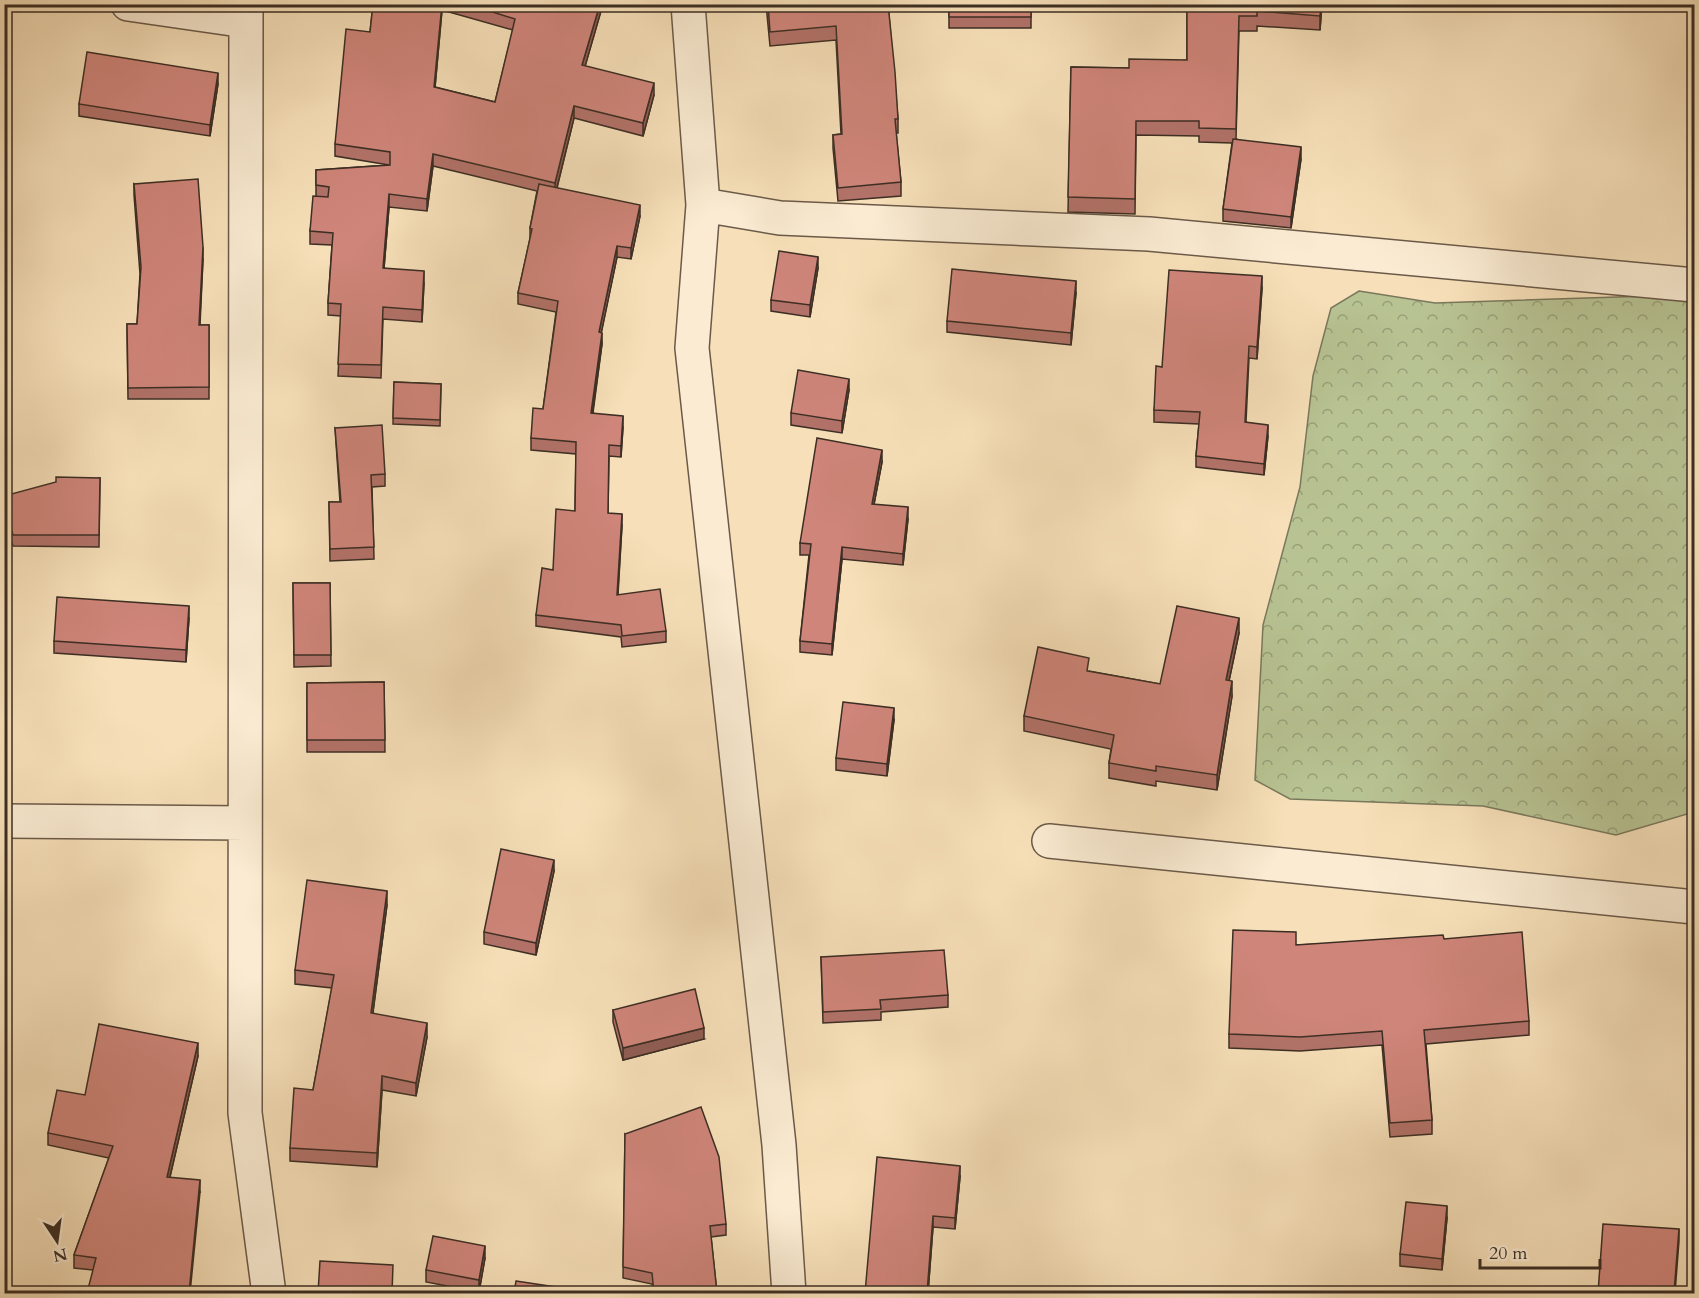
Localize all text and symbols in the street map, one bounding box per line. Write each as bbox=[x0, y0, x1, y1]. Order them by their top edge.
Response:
north arrow bbox=[27, 1211, 87, 1271]
scale bar bbox=[1480, 1232, 1600, 1270]
text: 20 m bbox=[1489, 1241, 1528, 1266]
text: N bbox=[51, 1242, 69, 1267]

